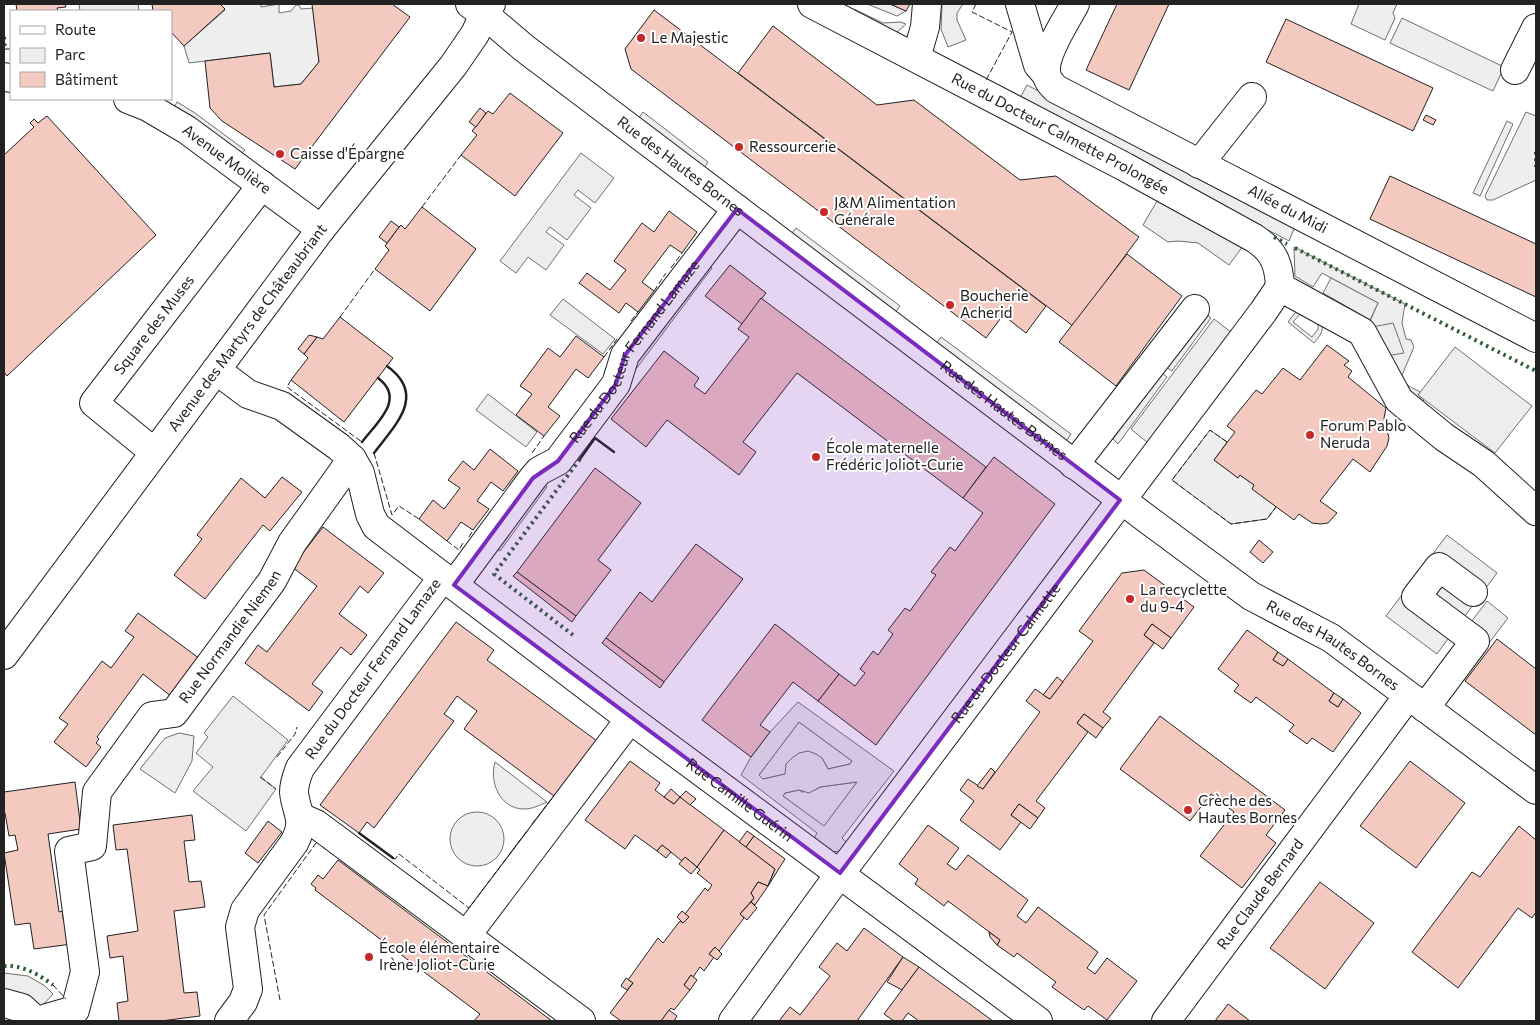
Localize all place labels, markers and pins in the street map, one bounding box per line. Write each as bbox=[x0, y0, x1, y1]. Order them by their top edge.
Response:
place label: Le Majestic bbox=[651, 28, 728, 46]
marker: Le Majestic bbox=[635, 32, 647, 44]
place label: Ressourcerie bbox=[749, 137, 836, 155]
marker: Ressourcerie bbox=[733, 141, 745, 153]
place label: Caisse d'Épargne bbox=[290, 143, 404, 162]
marker: Caisse d'Épargne bbox=[274, 148, 286, 160]
place label: J&M Alimentation Générale bbox=[834, 193, 956, 228]
marker: J&M Alimentation Générale bbox=[818, 206, 830, 218]
place label: Boucherie Acherid bbox=[960, 286, 1029, 321]
marker: Boucherie Acherid bbox=[944, 299, 956, 311]
place label: Forum Pablo Neruda bbox=[1320, 416, 1407, 451]
marker: Forum Pablo Neruda bbox=[1304, 429, 1316, 441]
place label: École maternelle Frédéric Joliot-Curie bbox=[826, 437, 964, 473]
marker: École maternelle Frédéric Joliot-Curie bbox=[810, 451, 822, 463]
place label: La recyclette du 9-4 bbox=[1140, 580, 1227, 615]
marker: La recyclette du 9-4 bbox=[1124, 593, 1136, 605]
place label: Crèche des Hautes Bornes bbox=[1198, 791, 1297, 826]
marker: Crèche des Hautes Bornes bbox=[1182, 804, 1194, 816]
place label: École élémentaire Irène Joliot-Curie bbox=[379, 937, 500, 973]
marker: École élémentaire Irène Joliot-Curie bbox=[363, 951, 375, 963]

